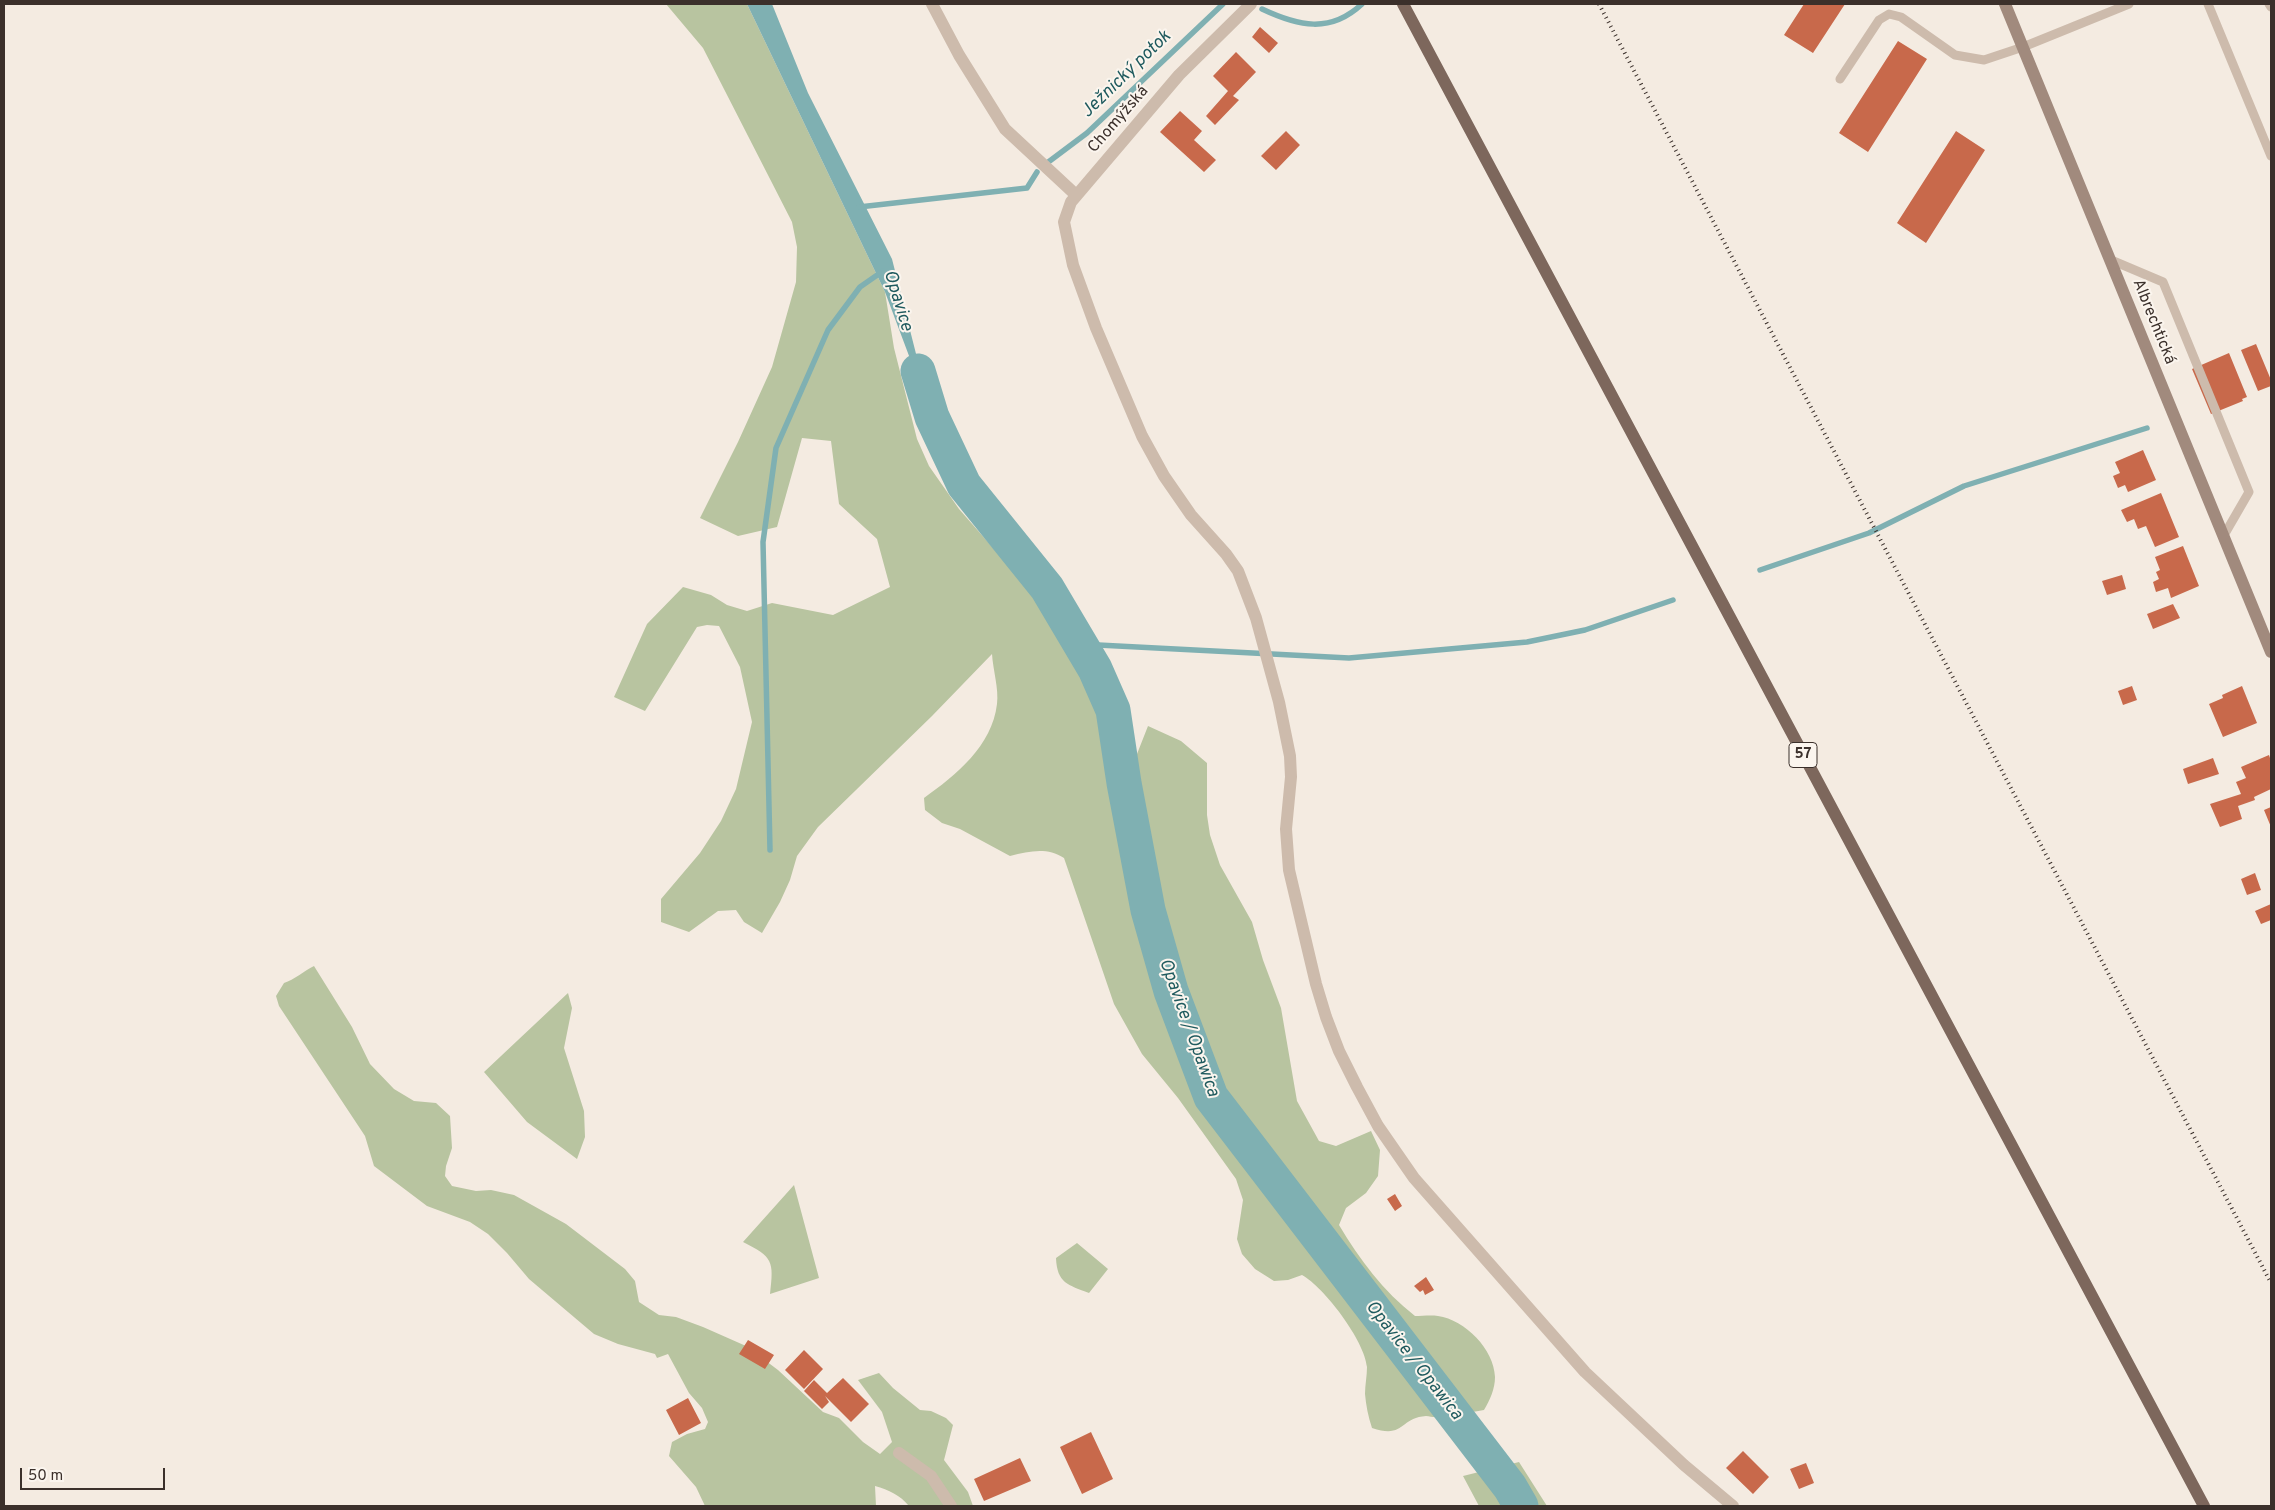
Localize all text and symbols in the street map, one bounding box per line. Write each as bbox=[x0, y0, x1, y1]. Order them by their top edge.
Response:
water label: Ježnický potok bbox=[1078, 27, 1176, 123]
street label: Chomýžská bbox=[1085, 83, 1153, 157]
water label: Opavice bbox=[878, 268, 916, 334]
street label: Albrechtická bbox=[2127, 277, 2179, 367]
road number: 57 bbox=[1789, 742, 1817, 768]
water label: Opavice / Opawica bbox=[1153, 956, 1223, 1100]
water label: Opavice / Opawica bbox=[1360, 1297, 1466, 1425]
scale bar bbox=[22, 1458, 168, 1490]
text: 50 m bbox=[28, 1467, 63, 1486]

